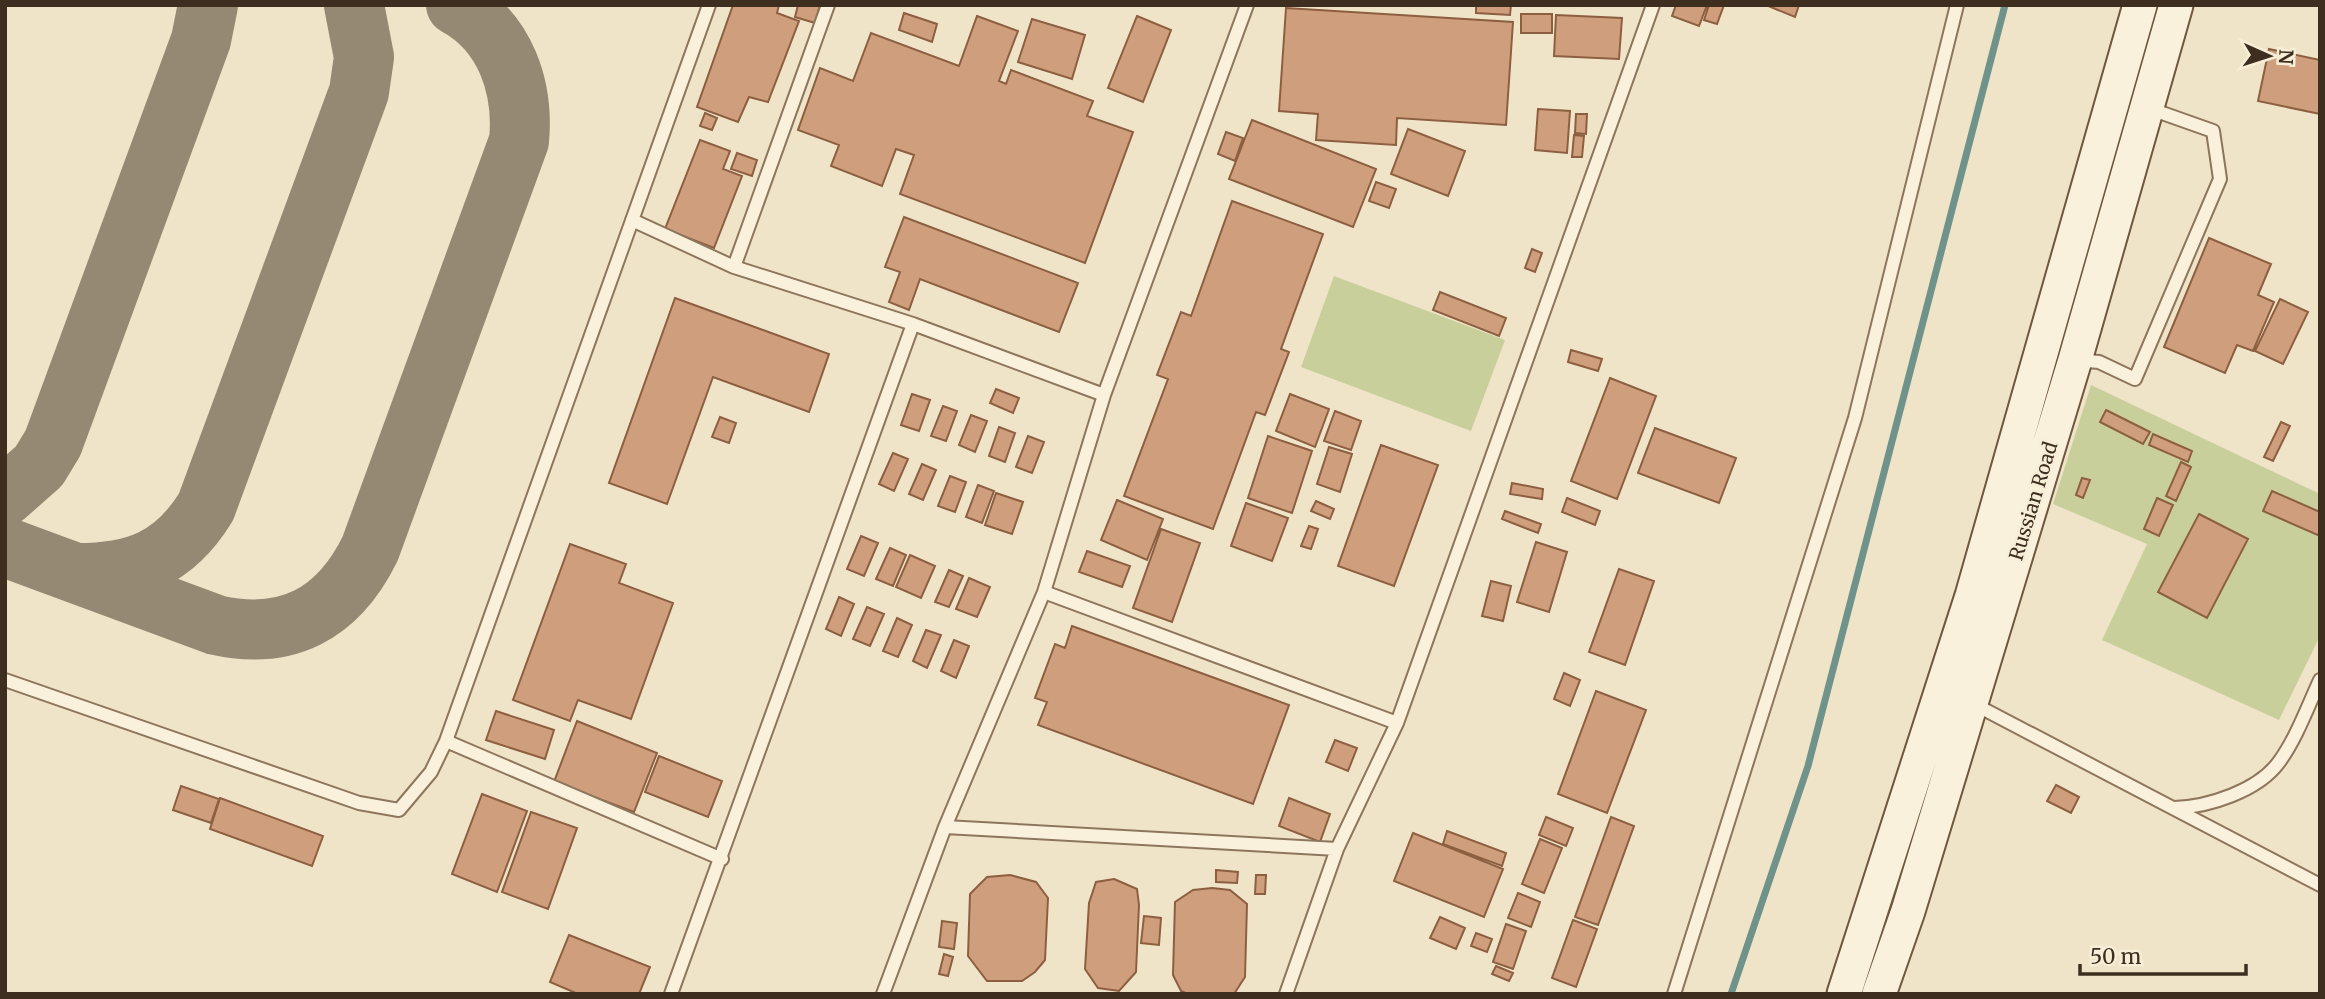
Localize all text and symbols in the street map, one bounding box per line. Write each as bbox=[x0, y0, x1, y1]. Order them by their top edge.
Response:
north arrow bbox=[2234, 21, 2304, 91]
text: N bbox=[2274, 49, 2298, 65]
street label: Russian Road bbox=[2004, 439, 2062, 563]
scale bar bbox=[2080, 932, 2246, 976]
text: 50 m bbox=[2090, 943, 2141, 970]

